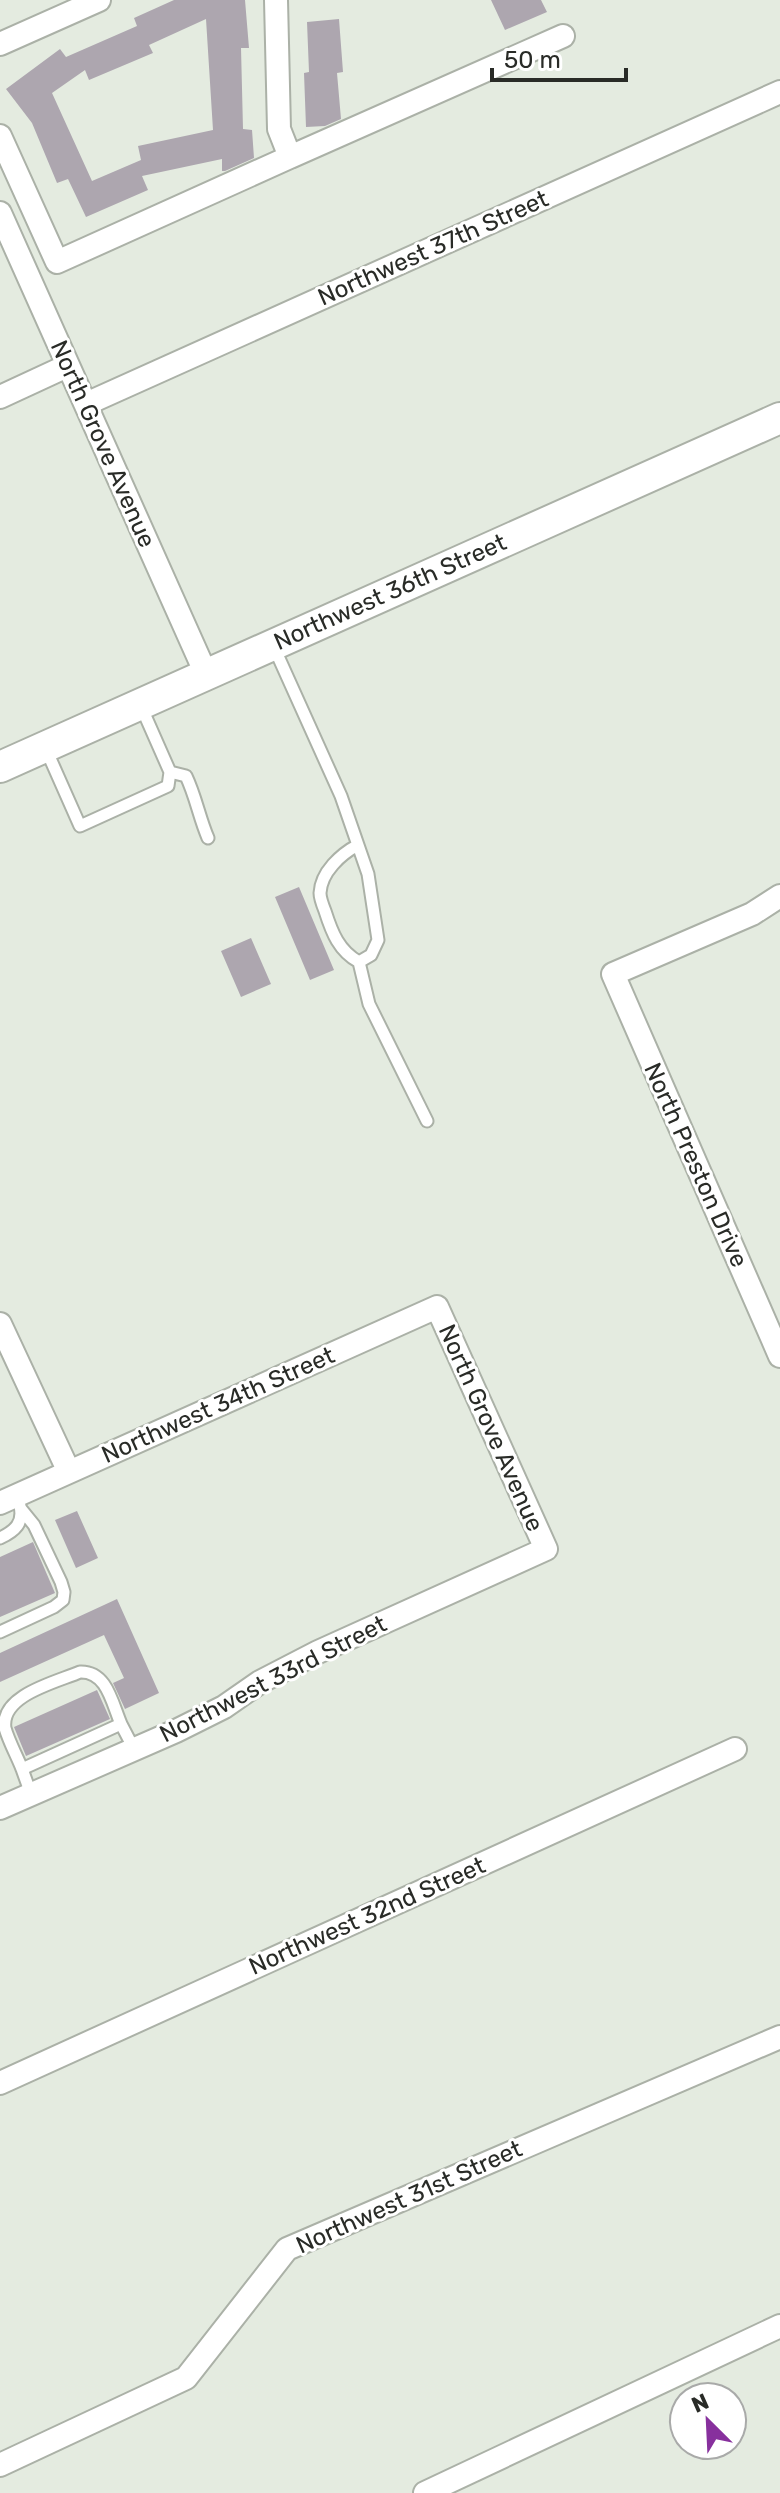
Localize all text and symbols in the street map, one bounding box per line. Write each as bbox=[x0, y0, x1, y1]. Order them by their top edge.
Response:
scale bar bbox=[492, 32, 626, 82]
text: 50 m bbox=[504, 46, 561, 74]
street label: Northwest 37th Street bbox=[313, 185, 553, 311]
street label: North Grove Avenue bbox=[45, 336, 161, 552]
street label: Northwest 36th Street bbox=[269, 528, 511, 656]
street label: North Preston Drive bbox=[638, 1058, 754, 1272]
street label: North Grove Avenue bbox=[433, 1320, 549, 1536]
street label: Northwest 34th Street bbox=[97, 1341, 339, 1469]
street label: Northwest 33rd Street bbox=[155, 1610, 391, 1748]
street label: Northwest 32nd Street bbox=[244, 1851, 490, 1981]
street label: Northwest 31st Street bbox=[292, 2135, 526, 2259]
north arrow bbox=[668, 2381, 748, 2461]
text: N bbox=[687, 2388, 713, 2419]

